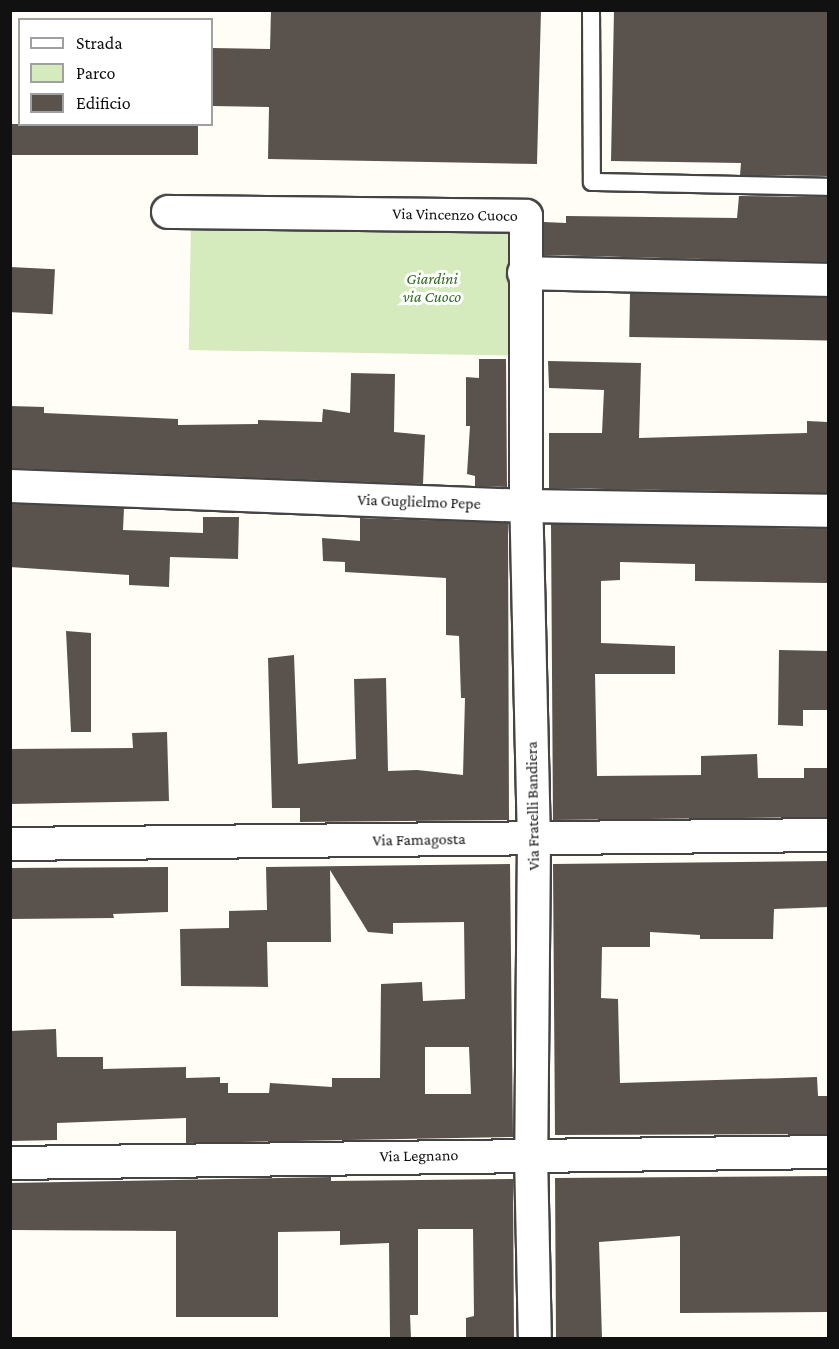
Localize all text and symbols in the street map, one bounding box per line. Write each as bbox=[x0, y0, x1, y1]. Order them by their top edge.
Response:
legend bbox=[18, 18, 213, 126]
text: Strada bbox=[76, 33, 123, 53]
text: Parco bbox=[76, 63, 115, 83]
text: Edificio bbox=[76, 93, 131, 113]
street label: Via Vincenzo Cuoco bbox=[392, 204, 518, 226]
park label: Giardini via Cuoco bbox=[403, 269, 461, 307]
street label: Via Guglielmo Pepe bbox=[357, 490, 481, 514]
street label: Via Fratelli Bandiera bbox=[522, 741, 544, 871]
street label: Via Famagosta bbox=[372, 830, 466, 850]
street label: Via Legnano bbox=[379, 1146, 459, 1166]

